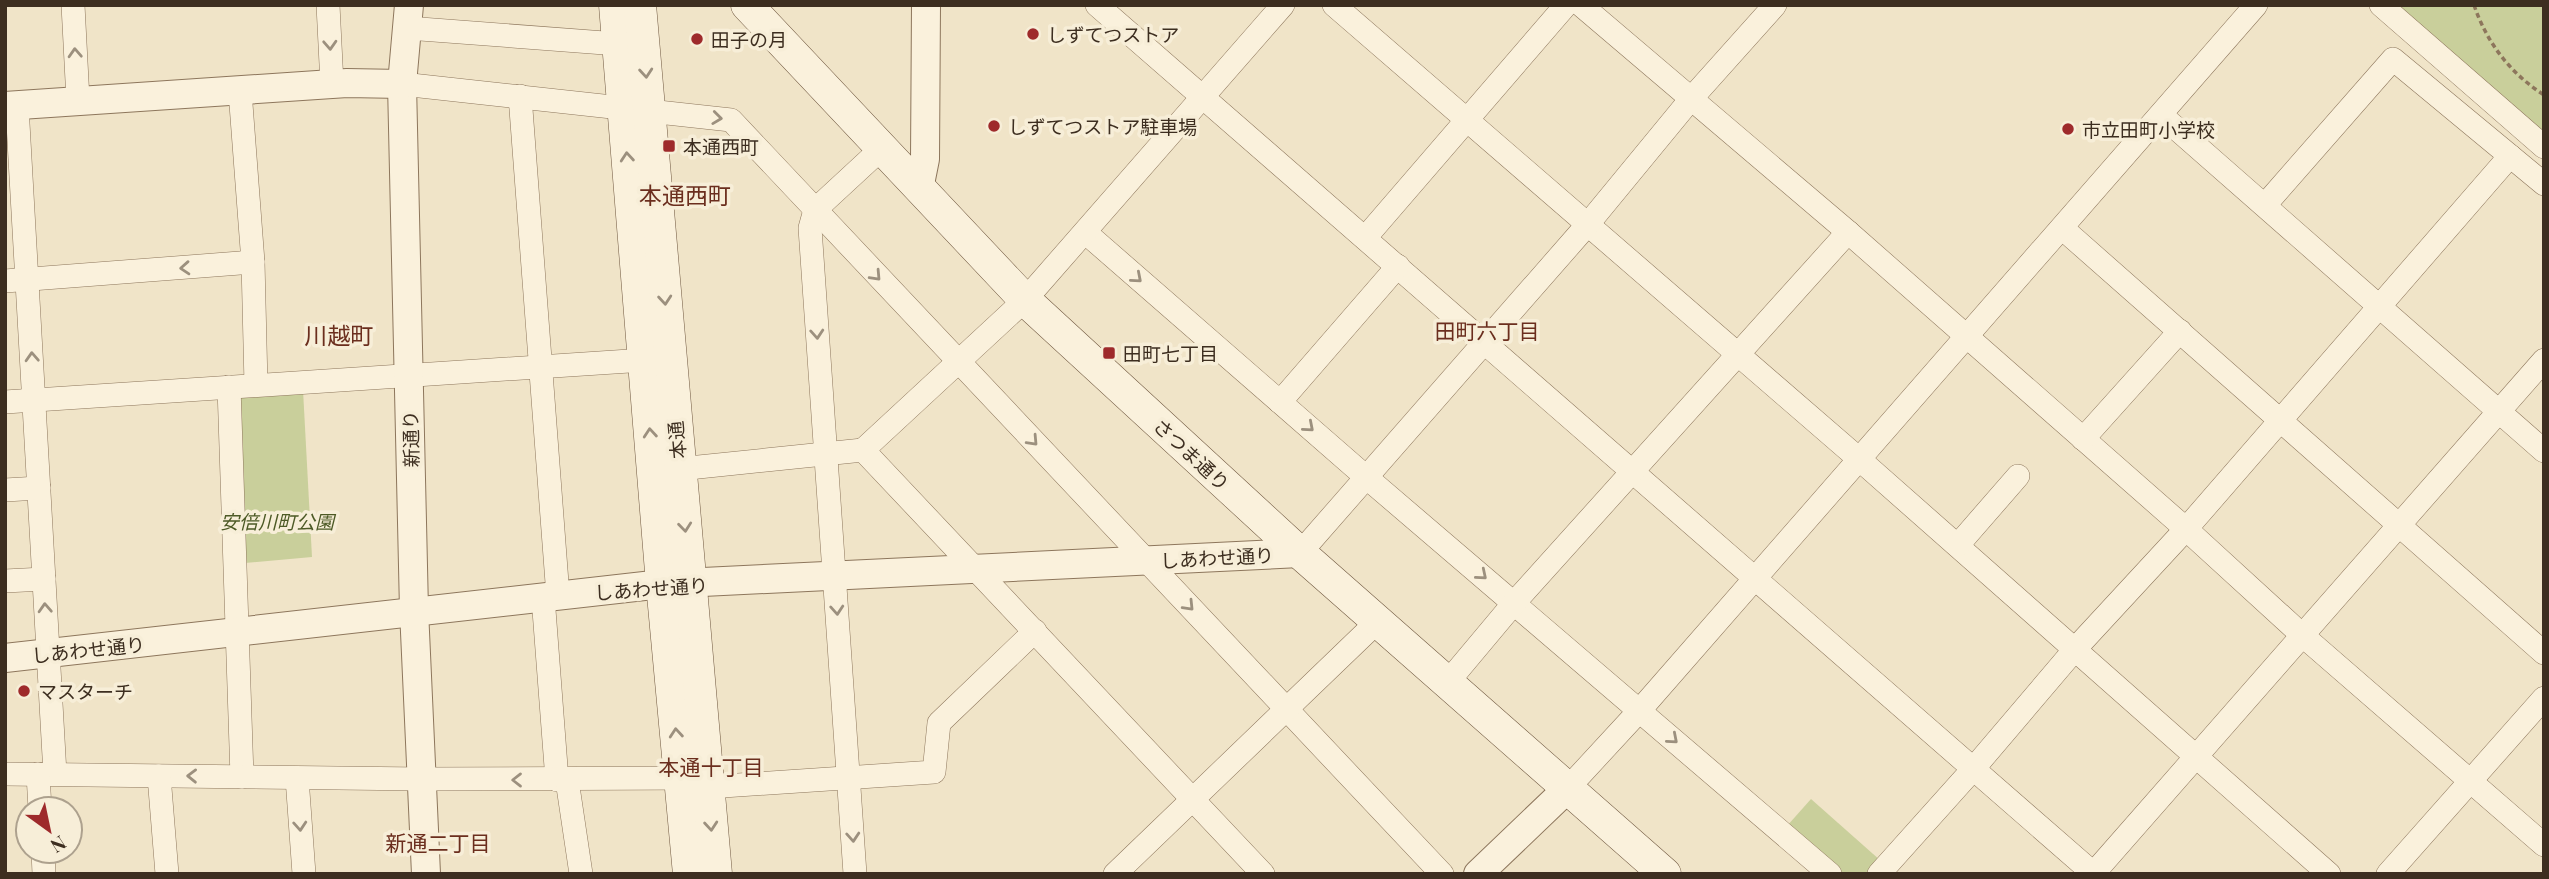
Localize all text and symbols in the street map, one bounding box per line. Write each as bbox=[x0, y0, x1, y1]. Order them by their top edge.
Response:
place label: しずてつストア bbox=[1047, 21, 1179, 47]
place label: 田子の月 bbox=[711, 26, 787, 52]
marker: しずてつストア bbox=[1025, 26, 1041, 42]
marker: 田子の月 bbox=[689, 31, 705, 47]
one-way arrow bbox=[323, 40, 338, 51]
one-way arrow bbox=[68, 47, 83, 58]
one-way arrow bbox=[638, 68, 653, 79]
one-way arrow bbox=[711, 111, 722, 126]
place label: しずてつストア駐車場 bbox=[1008, 113, 1197, 139]
place label: 市立田町小学校 bbox=[2082, 116, 2215, 142]
marker: しずてつストア駐車場 bbox=[986, 118, 1002, 134]
marker: 市立田町小学校 bbox=[2060, 121, 2076, 137]
place label: 本通西町 bbox=[683, 133, 759, 159]
marker: 本通西町 bbox=[661, 138, 677, 154]
one-way arrow bbox=[620, 151, 635, 162]
district label: 本通西町 bbox=[639, 179, 731, 210]
one-way arrow bbox=[179, 260, 190, 275]
one-way arrow bbox=[868, 268, 881, 281]
one-way arrow bbox=[1129, 270, 1142, 282]
one-way arrow bbox=[657, 295, 672, 306]
district label: 田町六丁目 bbox=[1435, 316, 1540, 344]
district label: 川越町 bbox=[305, 319, 374, 350]
one-way arrow bbox=[809, 329, 824, 340]
place label: 田町七丁目 bbox=[1123, 340, 1218, 366]
marker: 田町七丁目 bbox=[1101, 345, 1117, 361]
one-way arrow bbox=[25, 351, 40, 362]
street label: 新通り bbox=[397, 410, 423, 468]
street label: さつま通り bbox=[1148, 412, 1236, 496]
one-way arrow bbox=[1301, 419, 1314, 431]
street label: 本通 bbox=[661, 420, 691, 460]
one-way arrow bbox=[643, 427, 658, 438]
one-way arrow bbox=[1024, 433, 1037, 446]
park label: 安倍川町公園 bbox=[220, 508, 337, 534]
one-way arrow bbox=[678, 521, 693, 532]
street label: しあわせ通り bbox=[1159, 541, 1275, 573]
one-way arrow bbox=[1473, 567, 1486, 579]
street label: しあわせ通り bbox=[593, 571, 709, 605]
one-way arrow bbox=[1181, 598, 1194, 611]
one-way arrow bbox=[38, 602, 53, 613]
one-way arrow bbox=[829, 605, 844, 616]
street label: しあわせ通り bbox=[30, 630, 146, 668]
place label: マスターチ bbox=[38, 678, 133, 704]
marker: マスターチ bbox=[16, 683, 32, 699]
one-way arrow bbox=[668, 727, 683, 738]
one-way arrow bbox=[1665, 731, 1678, 743]
district label: 本通十丁目 bbox=[659, 752, 764, 780]
one-way arrow bbox=[186, 768, 196, 784]
one-way arrow bbox=[511, 772, 522, 788]
north arrow bbox=[14, 795, 84, 865]
one-way arrow bbox=[292, 820, 307, 831]
one-way arrow bbox=[703, 821, 718, 832]
district label: 新通二丁目 bbox=[386, 828, 491, 856]
text: N bbox=[46, 830, 72, 860]
one-way arrow bbox=[845, 832, 860, 843]

